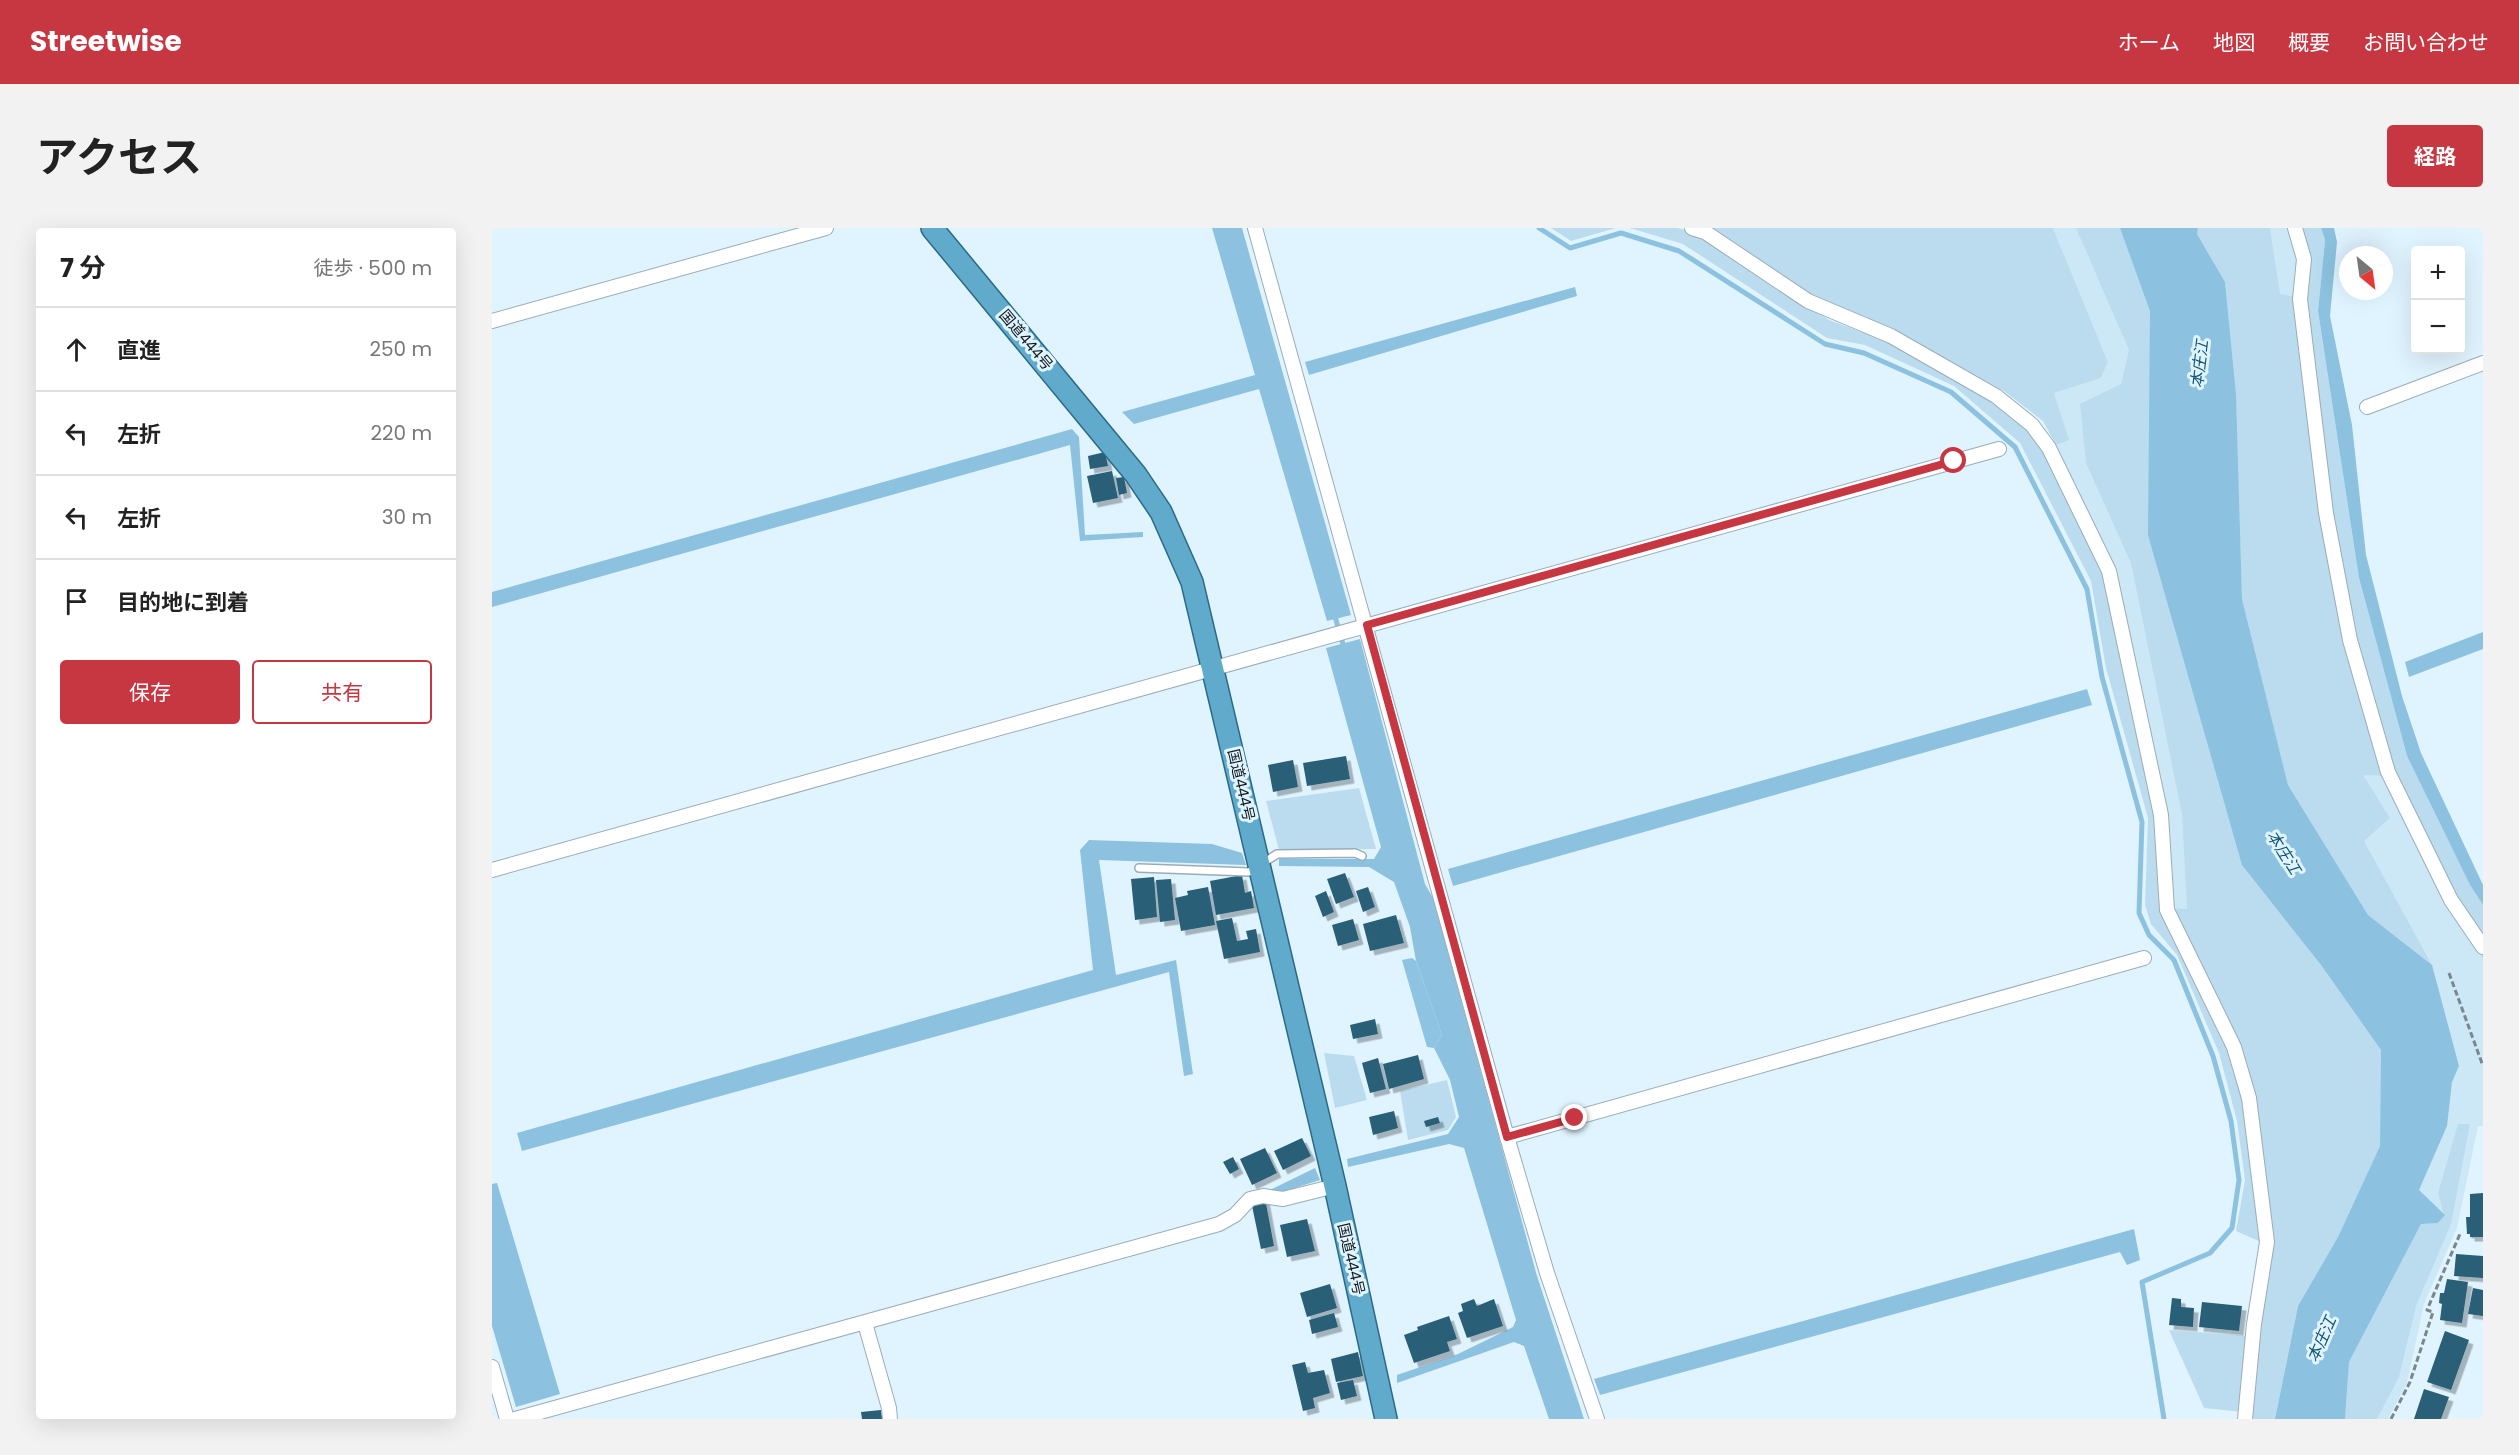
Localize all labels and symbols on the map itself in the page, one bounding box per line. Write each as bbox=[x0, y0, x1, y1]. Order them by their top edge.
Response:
north arrow bbox=[2339, 246, 2393, 300]
street label: 国道444号 bbox=[995, 305, 1058, 375]
water label: 本庄江 bbox=[2185, 337, 2214, 389]
route start bbox=[1940, 447, 1966, 473]
street label: 国道444号 bbox=[1223, 747, 1260, 823]
water label: 本庄江 bbox=[2261, 826, 2307, 880]
route end bbox=[1561, 1104, 1587, 1130]
street label: 国道444号 bbox=[1333, 1221, 1370, 1297]
water label: 本庄江 bbox=[2301, 1311, 2343, 1366]

